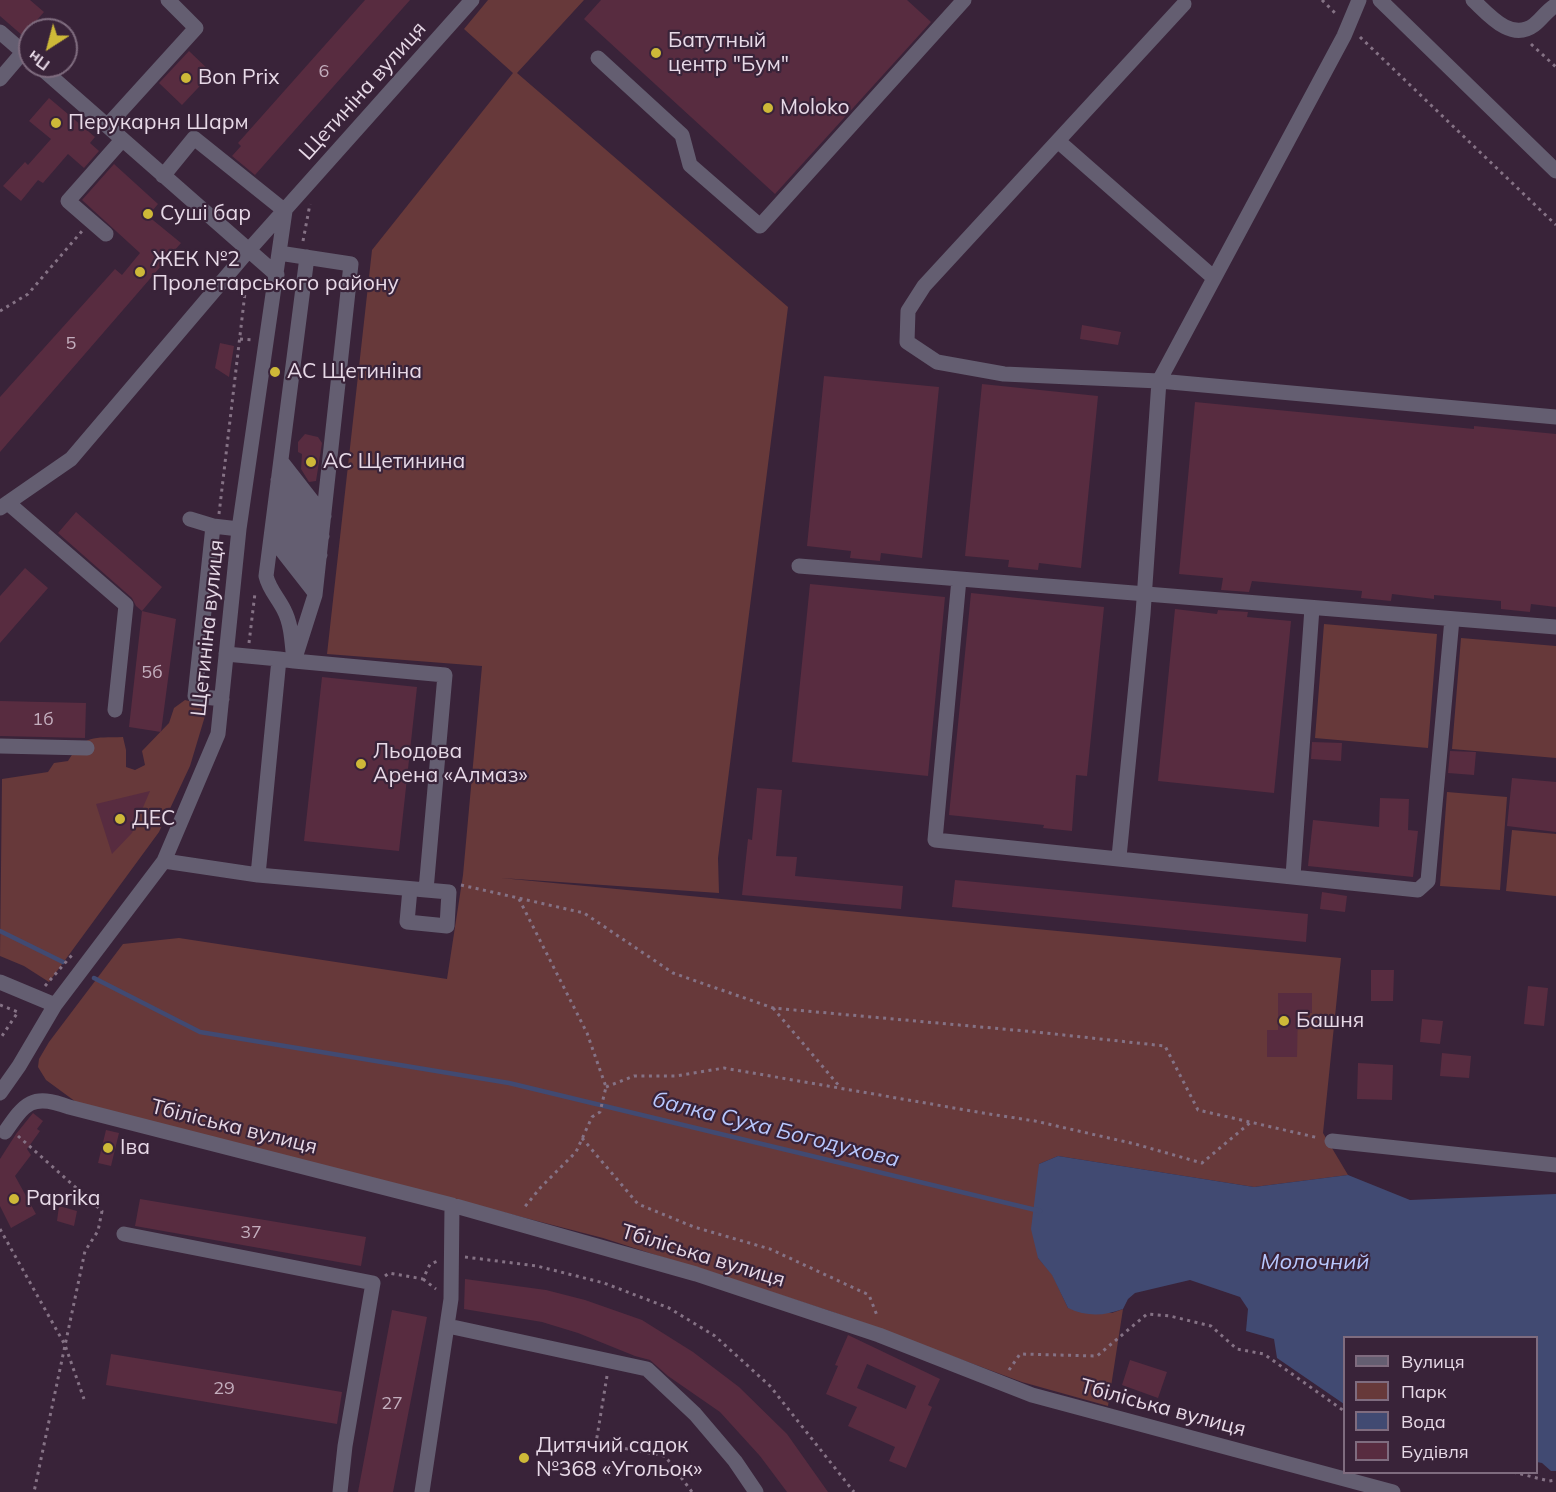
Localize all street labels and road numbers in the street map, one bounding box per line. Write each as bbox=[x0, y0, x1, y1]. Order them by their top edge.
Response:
street label: Щетиніна вулиця bbox=[294, 17, 432, 165]
street label: Щетиніна вулиця bbox=[186, 538, 230, 718]
street label: Тбіліська вулиця bbox=[148, 1094, 320, 1160]
street label: Тбіліська вулиця bbox=[618, 1219, 788, 1293]
street label: Тбіліська вулиця bbox=[1077, 1374, 1249, 1442]

